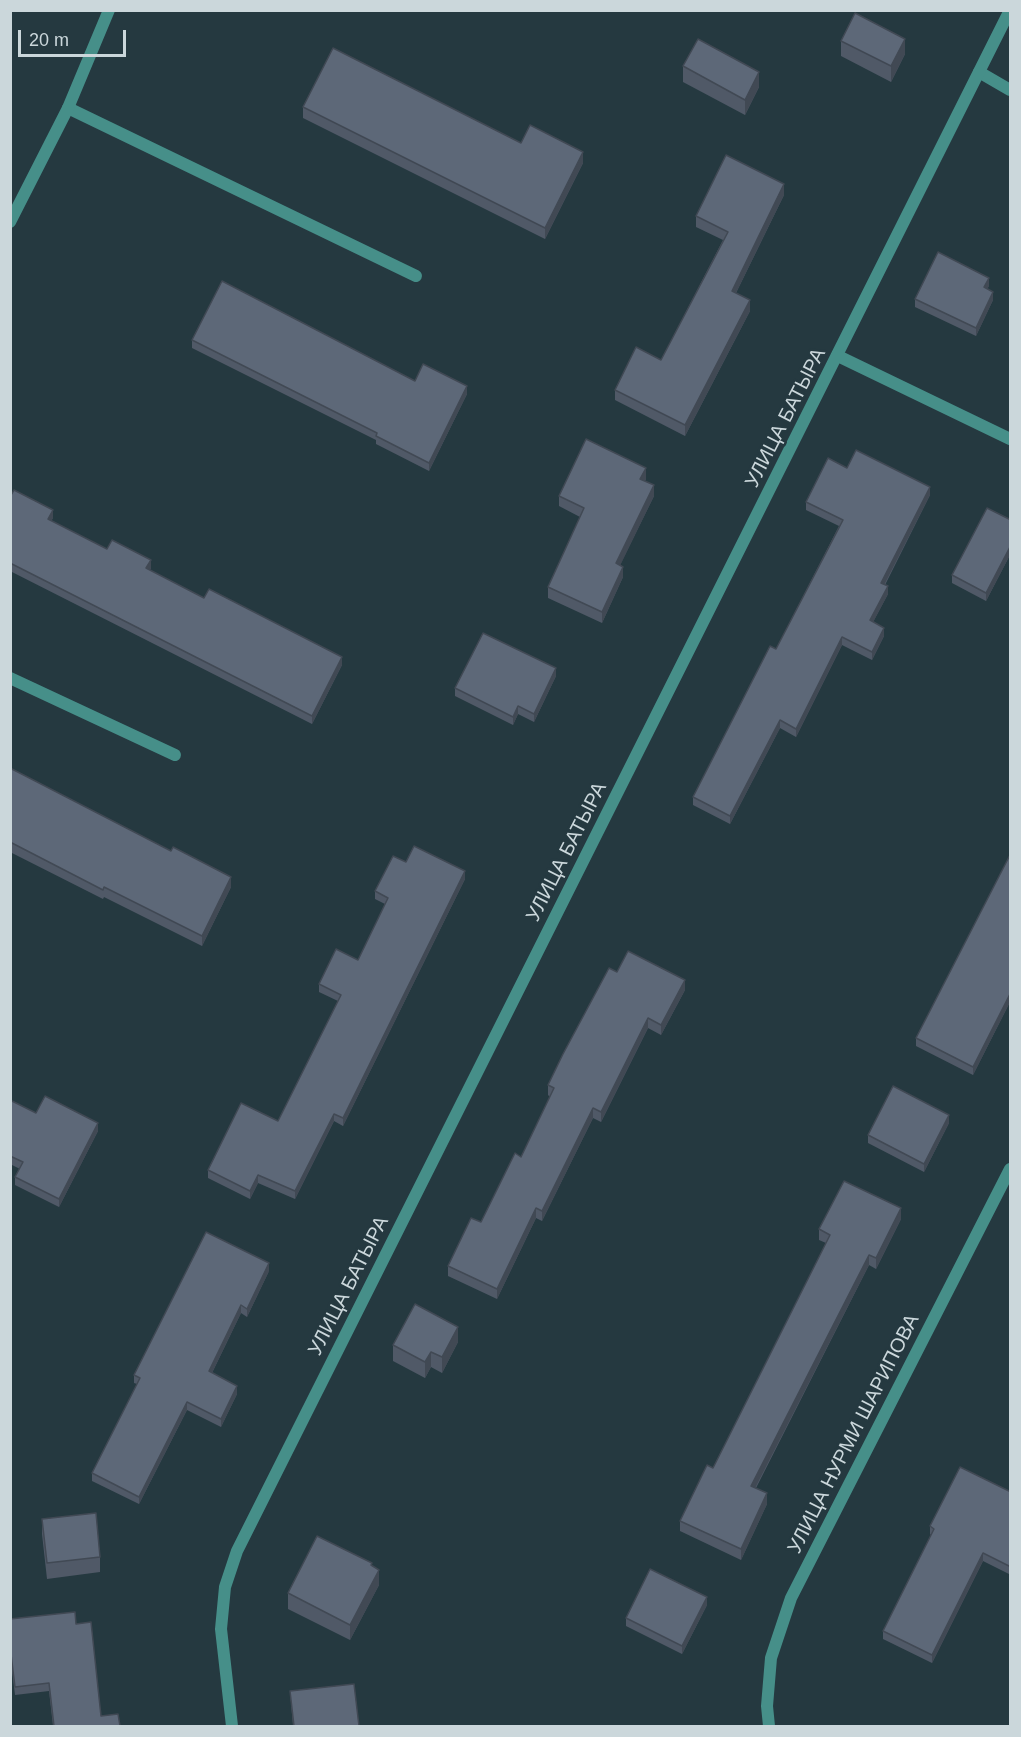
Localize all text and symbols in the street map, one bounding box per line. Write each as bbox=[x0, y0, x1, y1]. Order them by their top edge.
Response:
scale bar bbox=[21, 18, 129, 56]
text: 20 m bbox=[29, 30, 69, 50]
street label: УЛИЦА БАТЫРА bbox=[741, 344, 831, 492]
street label: УЛИЦА БАТЫРА bbox=[522, 778, 612, 926]
street label: УЛИЦА БАТЫРА bbox=[304, 1212, 394, 1360]
street label: УЛИЦА НУРМИ ШАРИПОВА bbox=[783, 1310, 925, 1558]

